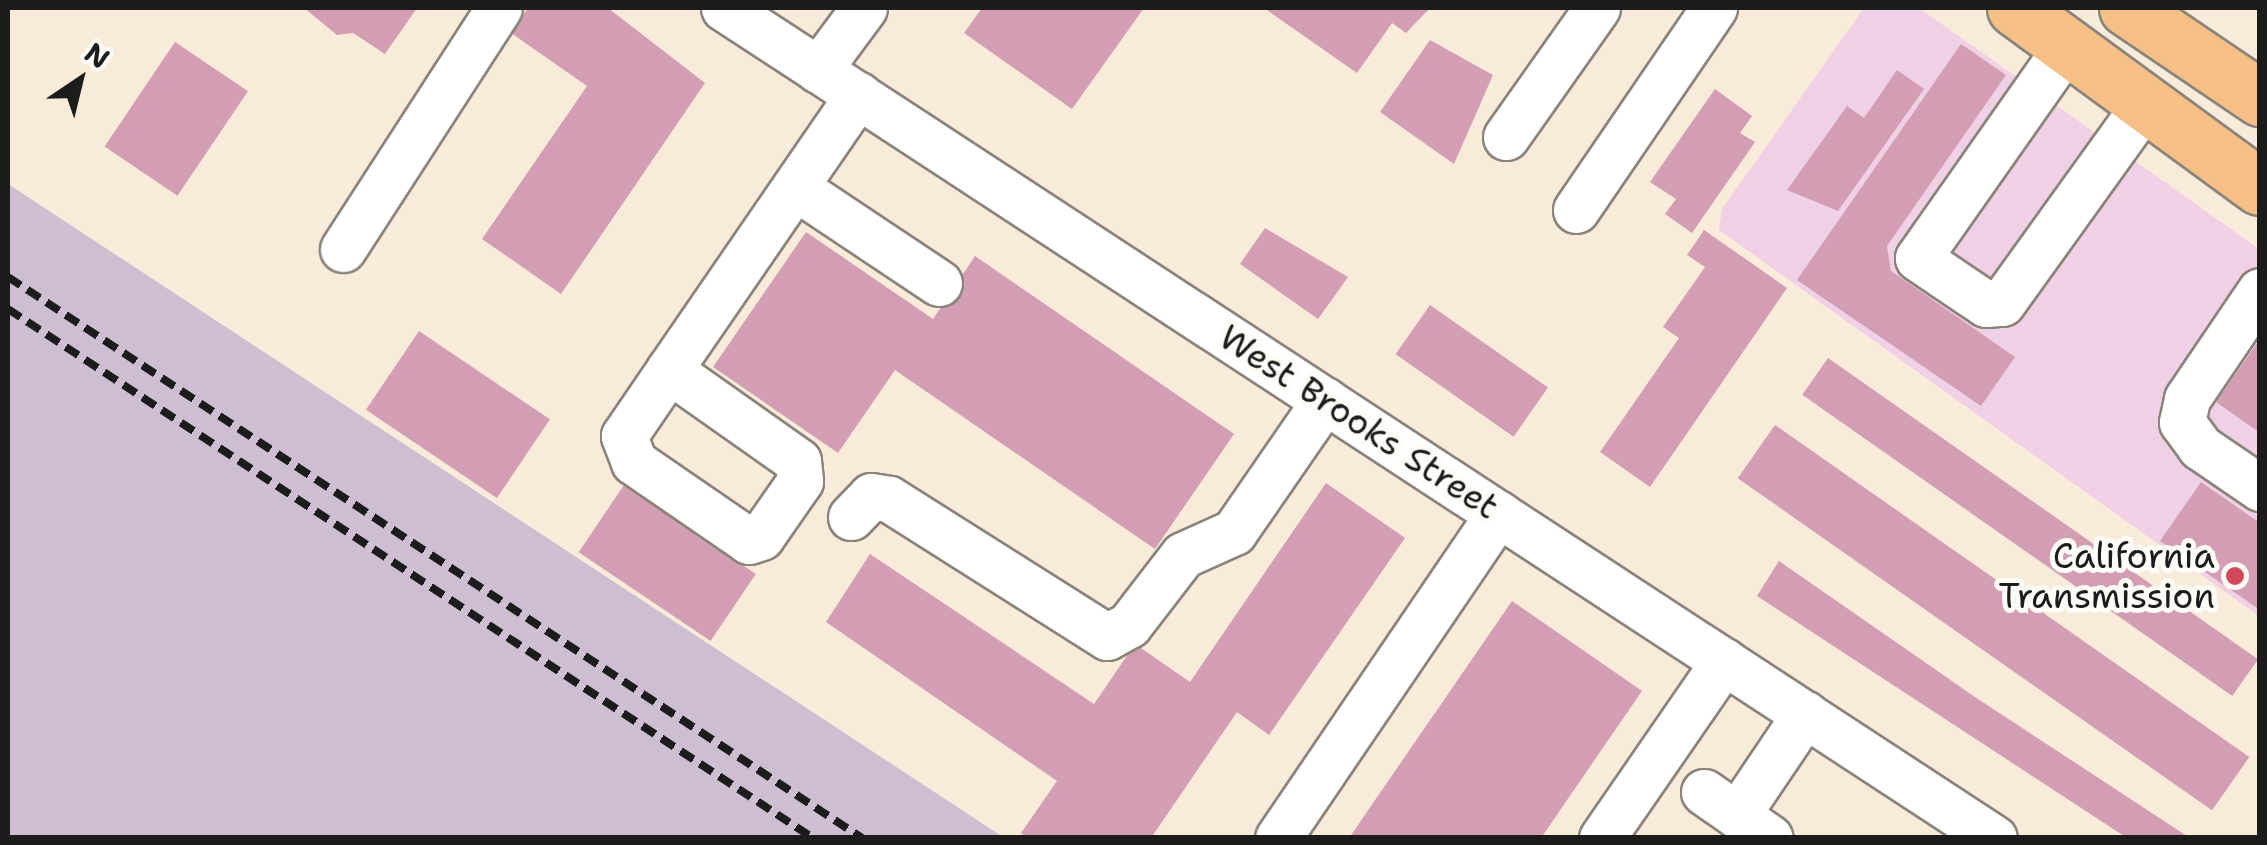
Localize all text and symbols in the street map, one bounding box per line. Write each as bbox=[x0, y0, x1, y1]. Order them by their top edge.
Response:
north arrow bbox=[30, 30, 130, 130]
text: N bbox=[77, 33, 117, 77]
street label: West Brooks Street bbox=[1211, 316, 1507, 528]
place label: California Transmission bbox=[1998, 535, 2215, 617]
marker: California Transmission bbox=[2224, 565, 2246, 587]

